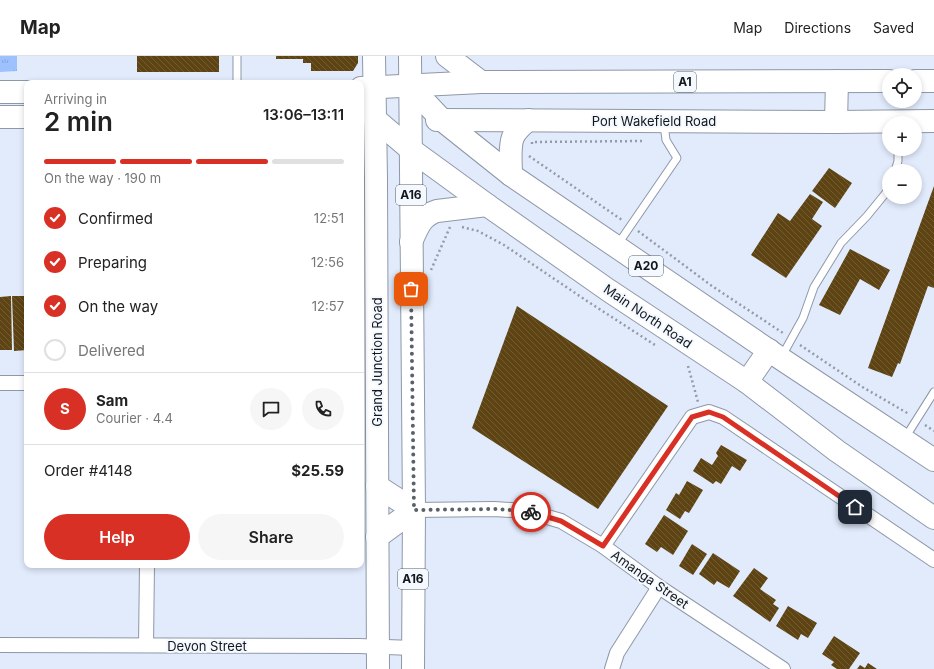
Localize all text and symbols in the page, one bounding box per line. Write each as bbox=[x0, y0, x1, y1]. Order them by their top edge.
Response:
text: Map bbox=[20, 16, 61, 39]
text: Map bbox=[733, 19, 762, 36]
text: Directions bbox=[784, 19, 851, 36]
text: Saved bbox=[873, 19, 914, 36]
map controls bbox=[882, 68, 922, 204]
button: locate bbox=[882, 68, 922, 108]
road number: A1 bbox=[674, 72, 696, 92]
text: Arriving in bbox=[44, 91, 107, 107]
text: 13:06–13:11 bbox=[263, 105, 344, 124]
text: 2 min bbox=[44, 106, 113, 137]
street label: Port Wakefield Road bbox=[592, 113, 716, 129]
button: + bbox=[882, 116, 922, 156]
button: − bbox=[882, 164, 922, 204]
text: On the way · 190 m bbox=[44, 170, 161, 186]
road number: A16 bbox=[396, 185, 426, 205]
icon: check bbox=[44, 207, 66, 229]
text: Confirmed bbox=[78, 209, 153, 228]
text: 12:51 bbox=[314, 210, 344, 226]
icon: check bbox=[44, 251, 66, 273]
text: Preparing bbox=[78, 253, 147, 272]
text: 12:56 bbox=[311, 254, 344, 270]
road number: A20 bbox=[629, 256, 663, 276]
pin bbox=[394, 272, 428, 306]
icon: bag bbox=[400, 278, 422, 300]
street label: Main North Road bbox=[601, 281, 695, 351]
icon: check bbox=[44, 295, 66, 317]
text: On the way bbox=[78, 297, 158, 316]
street label: Grand Junction Road bbox=[369, 297, 385, 427]
text: 12:57 bbox=[312, 298, 344, 314]
text: Delivered bbox=[78, 341, 145, 360]
button: chat bbox=[250, 388, 292, 430]
button: phone bbox=[302, 388, 344, 430]
text: Sam bbox=[96, 391, 128, 410]
text: S bbox=[60, 399, 70, 418]
text: Courier · 4.4 bbox=[96, 410, 173, 426]
text: Order #4148 bbox=[44, 461, 133, 480]
text: $25.59 bbox=[291, 461, 344, 480]
pin bbox=[838, 490, 872, 524]
courier bbox=[511, 492, 551, 532]
icon: home bbox=[844, 496, 866, 518]
icon: bike bbox=[520, 501, 542, 523]
button: Help bbox=[44, 514, 190, 560]
button: Share bbox=[198, 514, 344, 560]
street label: Amanga Street bbox=[608, 546, 692, 612]
road number: A16 bbox=[398, 569, 428, 589]
street label: Devon Street bbox=[167, 638, 247, 654]

